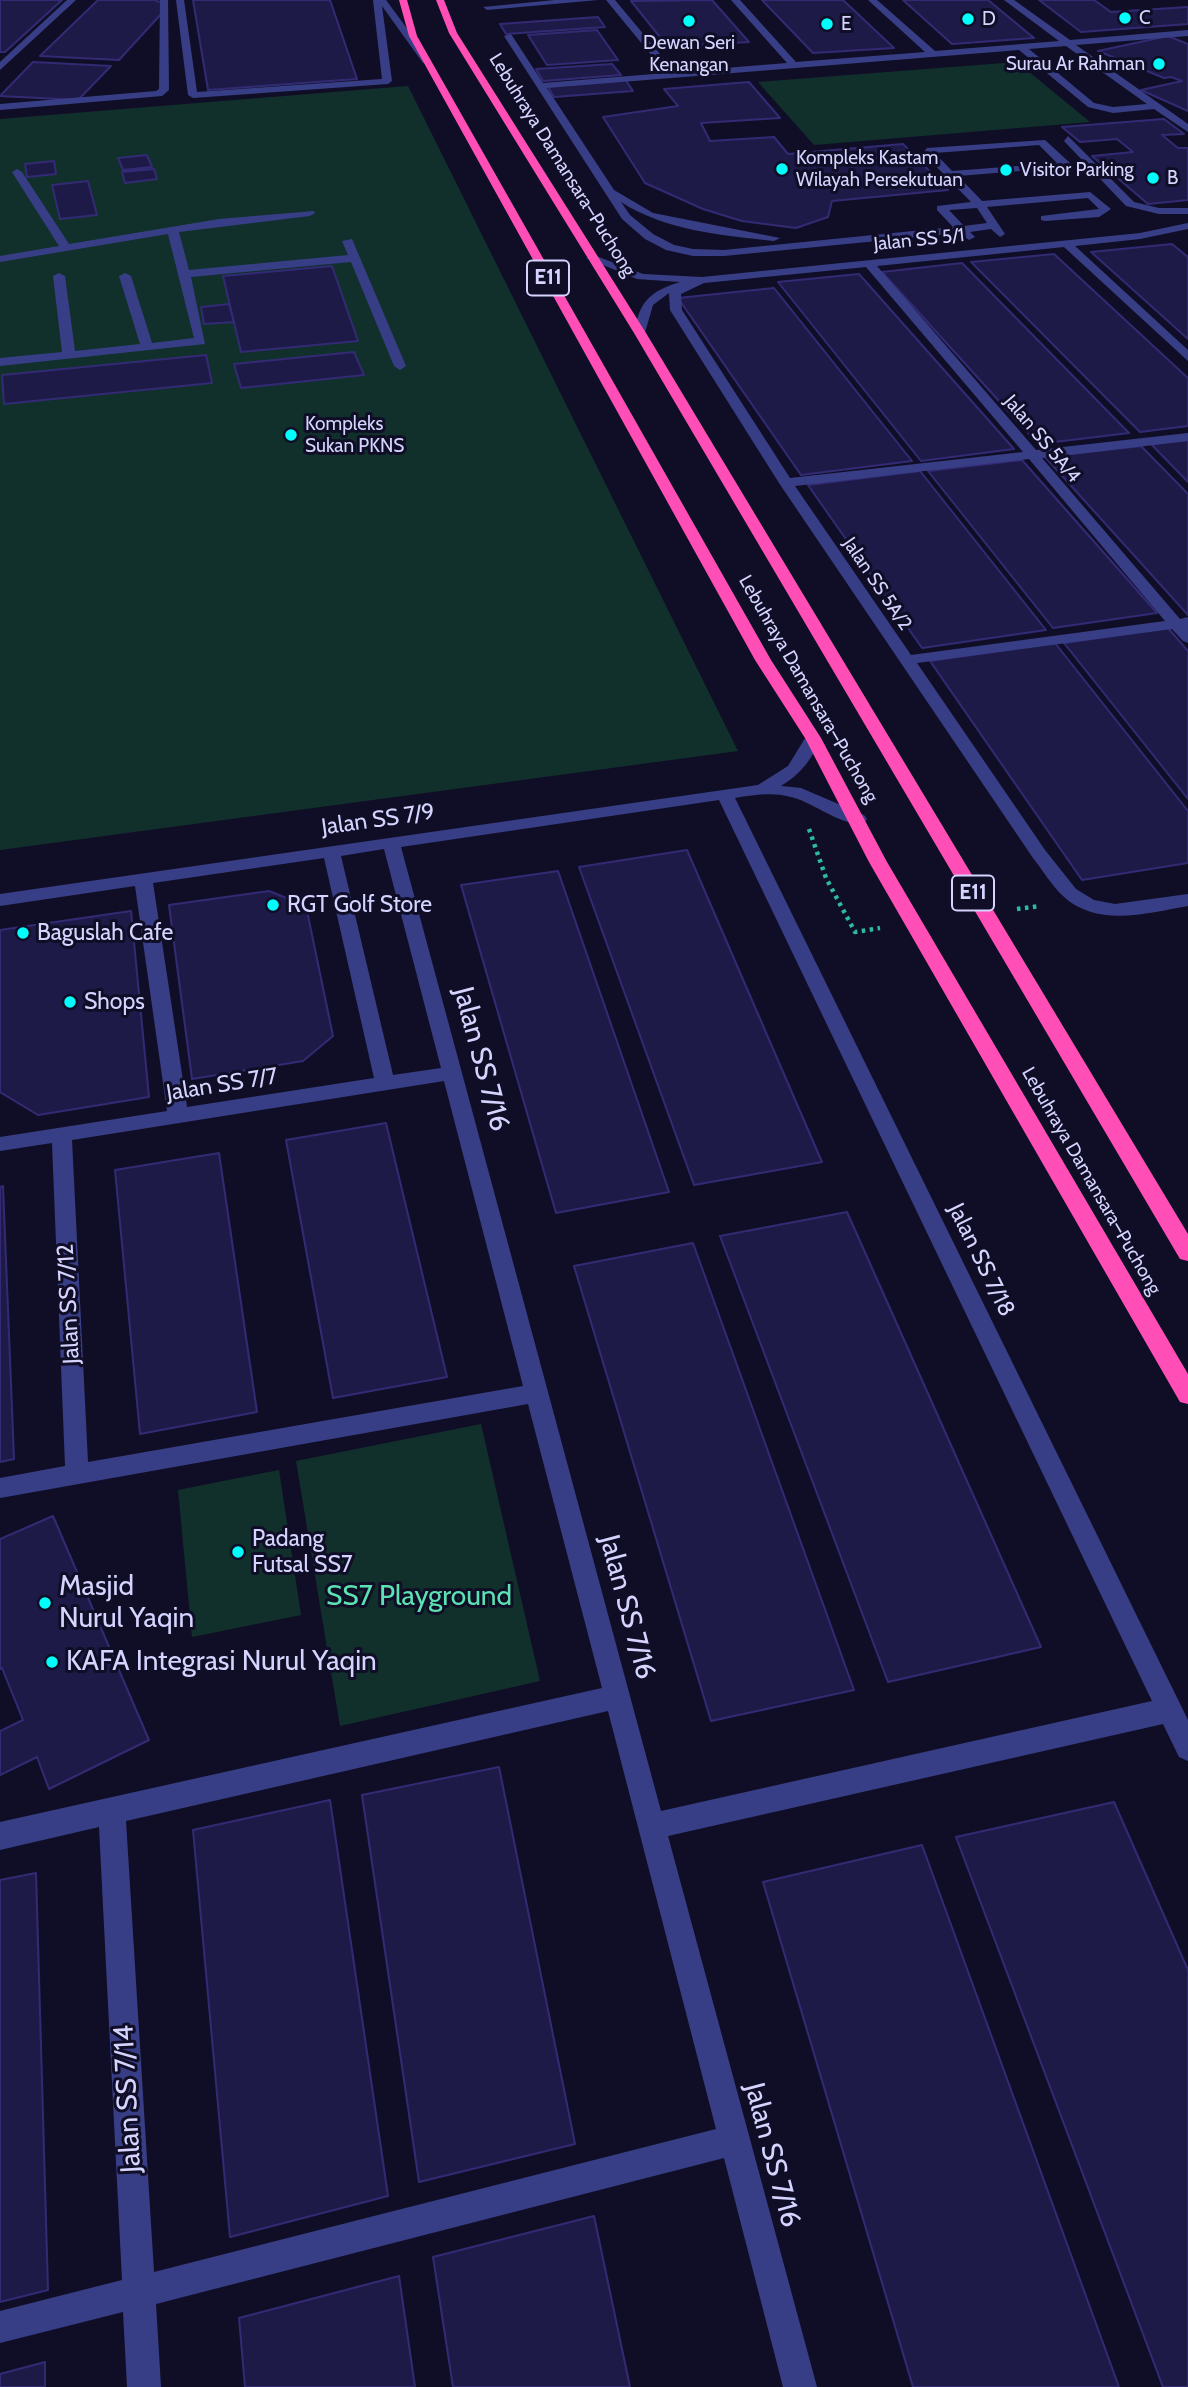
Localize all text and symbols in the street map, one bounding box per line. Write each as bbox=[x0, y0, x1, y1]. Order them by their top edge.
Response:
place label: C bbox=[1139, 7, 1151, 29]
place label: D bbox=[982, 8, 996, 30]
marker: C bbox=[1117, 10, 1133, 26]
marker: D bbox=[960, 11, 976, 27]
marker: Dewan Seri Kenangan bbox=[681, 13, 697, 29]
place label: E bbox=[841, 13, 852, 35]
marker: E bbox=[819, 16, 835, 32]
place label: Dewan Seri Kenangan bbox=[643, 32, 735, 76]
street label: Lebuhraya Damansara–Puchong bbox=[484, 49, 640, 281]
place label: Surau Ar Rahman bbox=[1006, 53, 1145, 75]
marker: Surau Ar Rahman bbox=[1151, 56, 1167, 72]
place label: Kompleks Kastam Wilayah Persekutuan bbox=[796, 147, 963, 191]
place label: Visitor Parking bbox=[1020, 159, 1134, 181]
marker: Kompleks Kastam Wilayah Persekutuan bbox=[774, 161, 790, 177]
marker: Visitor Parking bbox=[998, 162, 1014, 178]
place label: B bbox=[1167, 167, 1178, 189]
marker: B bbox=[1145, 170, 1161, 186]
street label: Jalan SS 5/1 bbox=[872, 224, 966, 256]
road number: E11 bbox=[527, 260, 569, 296]
street label: Jalan SS 5A/4 bbox=[999, 391, 1085, 487]
place label: Kompleks Sukan PKNS bbox=[305, 413, 404, 457]
marker: Kompleks Sukan PKNS bbox=[283, 427, 299, 443]
street label: Jalan SS 5A/2 bbox=[838, 533, 916, 635]
street label: Lebuhraya Damansara–Puchong bbox=[733, 571, 883, 807]
street label: Jalan SS 7/9 bbox=[320, 798, 436, 842]
road number: E11 bbox=[952, 876, 994, 910]
place label: RGT Golf Store bbox=[287, 891, 432, 919]
marker: RGT Golf Store bbox=[265, 897, 281, 913]
place label: Baguslah Cafe bbox=[37, 919, 173, 947]
marker: Baguslah Cafe bbox=[15, 925, 31, 941]
street label: Jalan SS 7/16 bbox=[446, 983, 516, 1135]
place label: Shops bbox=[84, 988, 145, 1016]
marker: Shops bbox=[62, 994, 78, 1010]
street label: Jalan SS 7/7 bbox=[164, 1063, 280, 1107]
street label: Lebuhraya Damansara–Puchong bbox=[1016, 1063, 1166, 1299]
street label: Jalan SS 7/18 bbox=[942, 1199, 1020, 1321]
street label: Jalan SS 7/12 bbox=[52, 1243, 86, 1365]
place label: Padang Futsal SS7 bbox=[252, 1525, 353, 1579]
street label: Jalan SS 7/16 bbox=[592, 1531, 662, 1683]
marker: Padang Futsal SS7 bbox=[230, 1544, 246, 1560]
place label: Masjid Nurul Yaqin bbox=[59, 1570, 194, 1636]
park label: SS7 Playground bbox=[326, 1580, 512, 1614]
marker: Masjid Nurul Yaqin bbox=[37, 1595, 53, 1611]
place label: KAFA Integrasi Nurul Yaqin bbox=[66, 1645, 377, 1679]
marker: KAFA Integrasi Nurul Yaqin bbox=[44, 1654, 60, 1670]
street label: Jalan SS 7/14 bbox=[107, 2024, 149, 2174]
street label: Jalan SS 7/16 bbox=[737, 2079, 807, 2231]

